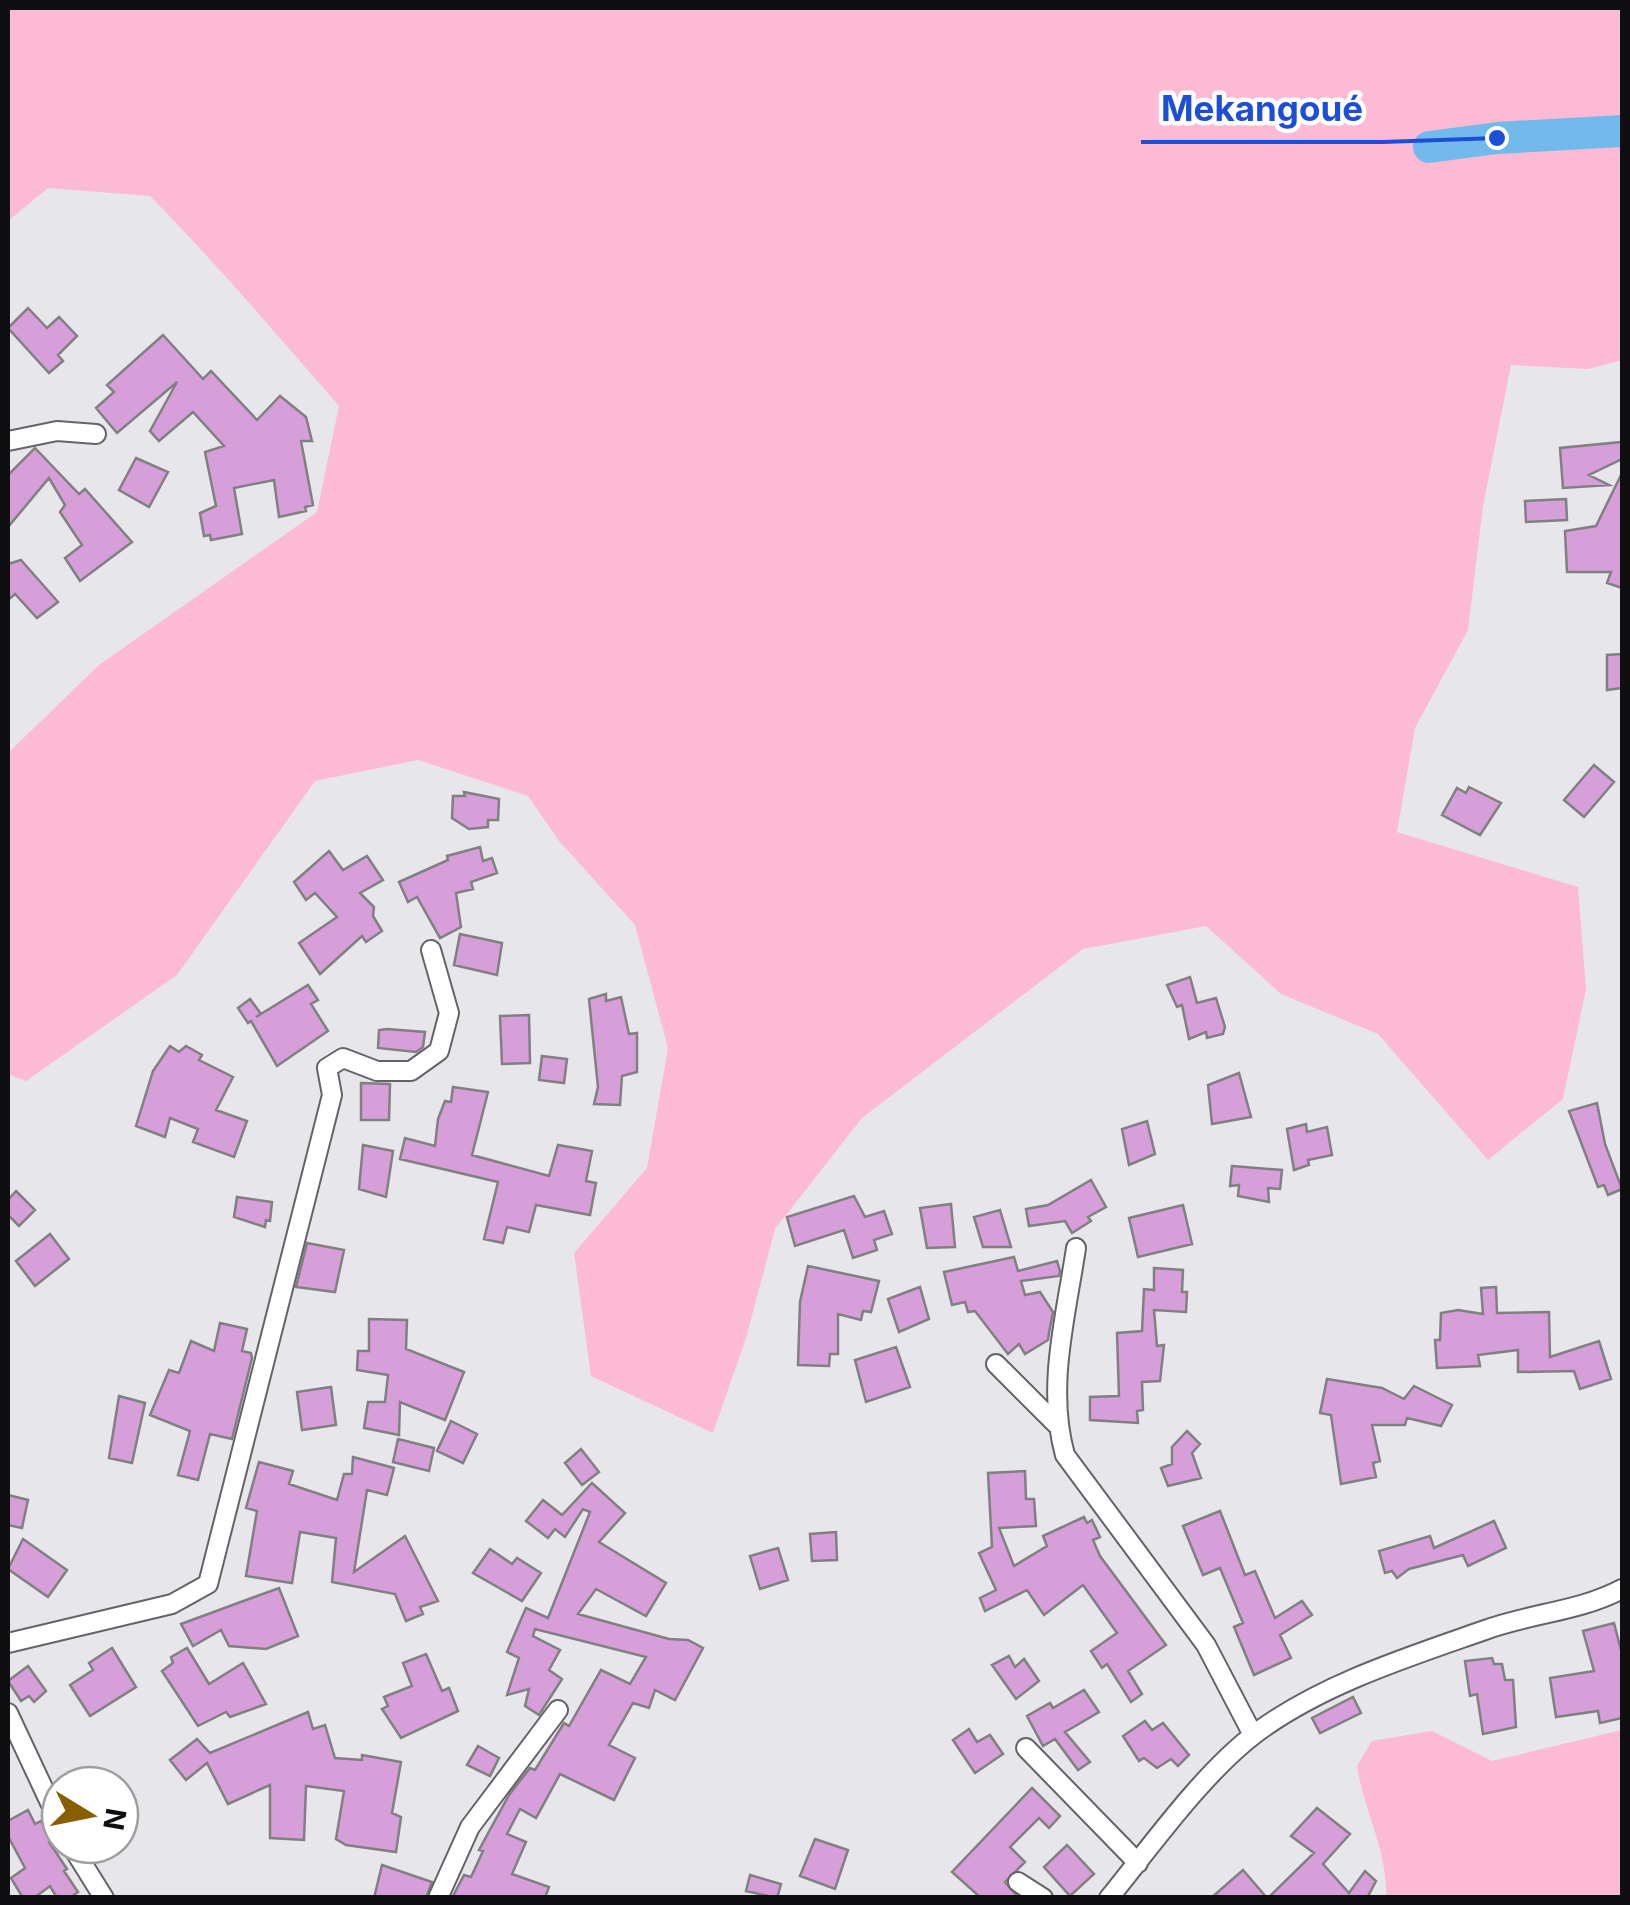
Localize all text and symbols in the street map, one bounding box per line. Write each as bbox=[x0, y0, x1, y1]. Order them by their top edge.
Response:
callout: Mekangoué bbox=[1141, 77, 1383, 142]
text: Mekangoué bbox=[1161, 87, 1363, 129]
north arrow bbox=[40, 1765, 140, 1865]
text: N bbox=[96, 1806, 133, 1833]

